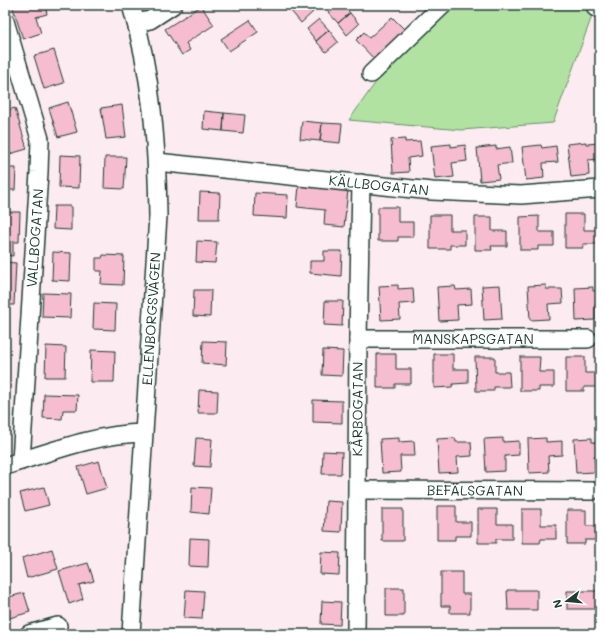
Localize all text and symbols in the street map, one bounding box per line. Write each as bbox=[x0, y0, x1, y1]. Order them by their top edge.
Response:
street label: KÄLLBOGATAN bbox=[328, 170, 430, 200]
street label: VALLBOGATAN bbox=[22, 188, 47, 288]
street label: ELLENBORGSVÄGEN bbox=[137, 251, 165, 386]
street label: MANSKAPSGATAN bbox=[412, 329, 534, 348]
street label: KÅRBOGATAN bbox=[347, 361, 367, 457]
street label: BEFÄLSGATAN bbox=[427, 480, 523, 500]
north arrow bbox=[547, 581, 587, 621]
text: N bbox=[549, 598, 565, 610]

